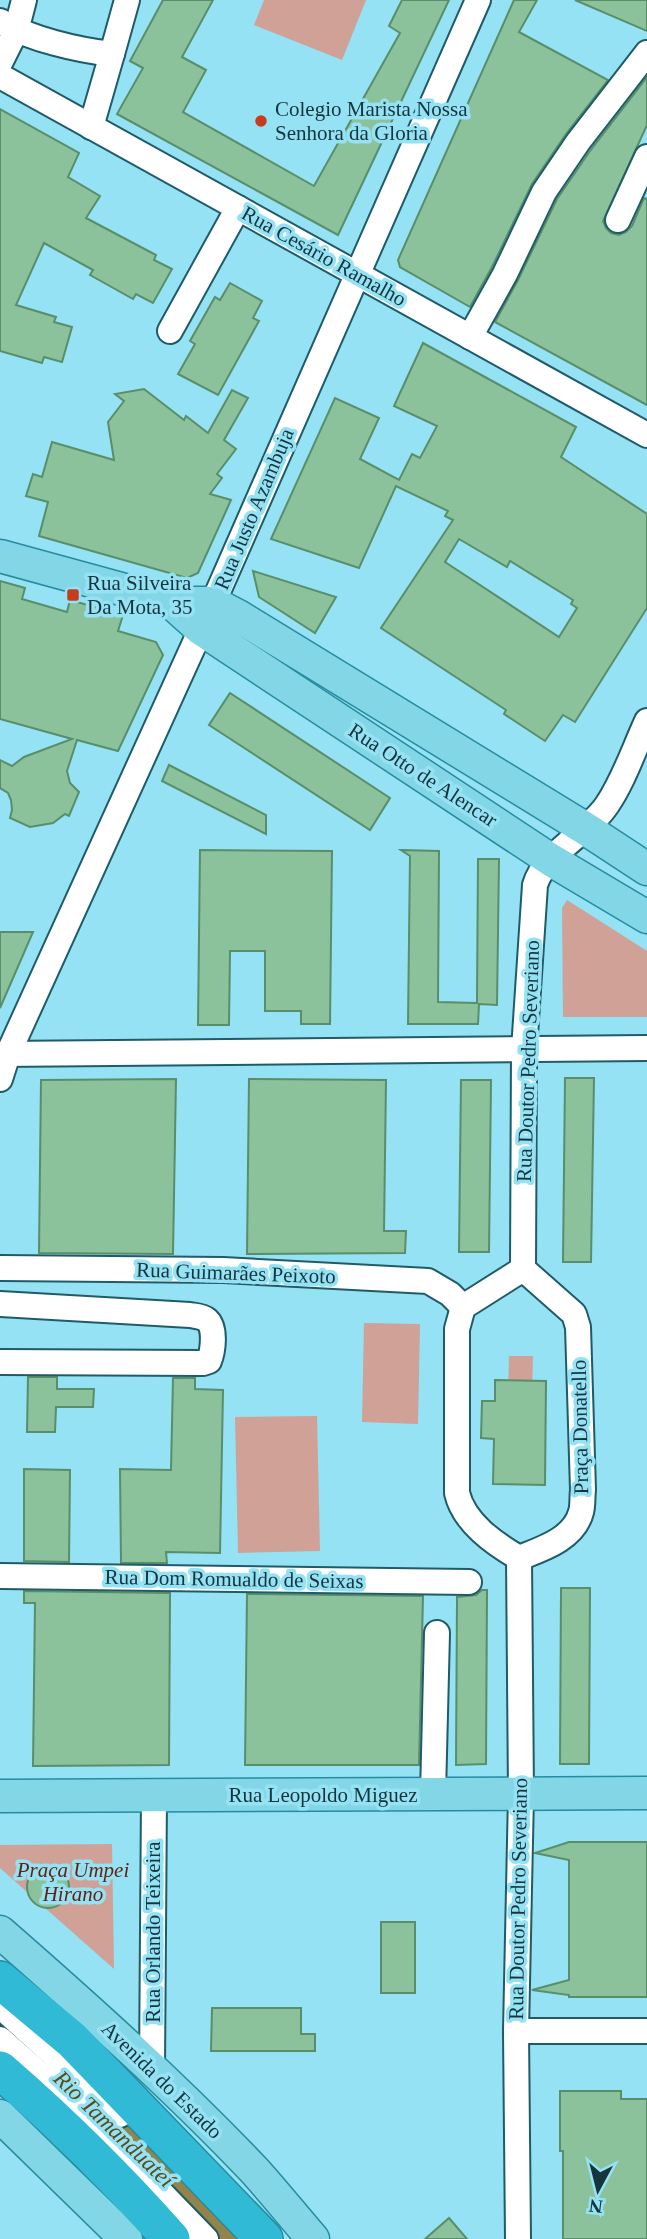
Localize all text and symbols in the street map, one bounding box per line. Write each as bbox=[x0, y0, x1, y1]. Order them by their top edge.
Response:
place label: Colegio Marista Nossa Senhora da Gloria bbox=[275, 97, 468, 145]
marker: Colegio Marista Nossa Senhora da Gloria bbox=[253, 113, 269, 129]
street label: Rua Cesário Ramalho bbox=[238, 201, 410, 311]
street label: Rua Justo Azambuja bbox=[209, 424, 299, 593]
place label: Rua Silveira Da Mota, 35 bbox=[87, 571, 193, 619]
marker: Rua Silveira Da Mota, 35 bbox=[65, 587, 81, 603]
street label: Rua Otto de Alencar bbox=[344, 718, 502, 832]
street label: Rua Doutor Pedro Severiano bbox=[512, 940, 544, 1182]
street label: Rua Guimarães Peixoto bbox=[136, 1258, 336, 1288]
street label: Praça Donatello bbox=[567, 1359, 593, 1495]
street label: Rua Dom Romualdo de Seixas bbox=[104, 1565, 364, 1593]
street label: Rua Doutor Pedro Severiano bbox=[504, 1778, 532, 2020]
street label: Rua Leopoldo Miguez bbox=[229, 1783, 417, 1807]
street label: Rua Orlando Teixeira bbox=[141, 1841, 165, 2023]
park label: Praça Umpei Hirano bbox=[16, 1858, 129, 1906]
street label: Avenida do Estado bbox=[97, 2016, 227, 2144]
water label: Rio Tamanduateí bbox=[48, 2065, 181, 2194]
north arrow bbox=[563, 2155, 633, 2225]
text: N bbox=[588, 2195, 604, 2218]

